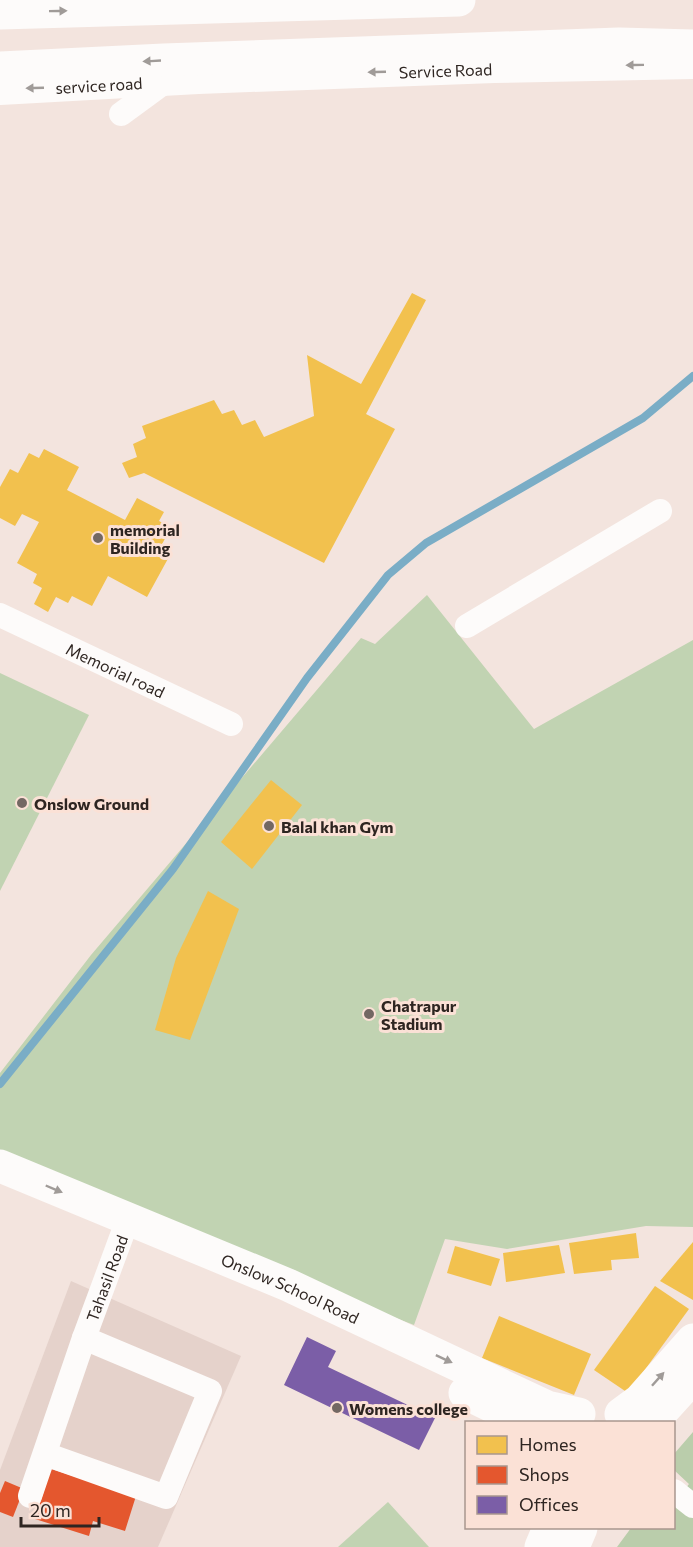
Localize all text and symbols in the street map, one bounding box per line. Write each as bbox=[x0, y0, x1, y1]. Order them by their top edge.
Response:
one-way arrow bbox=[49, 6, 68, 16]
one-way arrow bbox=[142, 56, 161, 65]
street label: Service Road bbox=[398, 59, 493, 81]
one-way arrow bbox=[625, 60, 644, 69]
one-way arrow bbox=[367, 68, 386, 77]
street label: service road bbox=[55, 73, 143, 96]
one-way arrow bbox=[26, 84, 45, 93]
place label: memorial Building bbox=[110, 520, 180, 557]
marker: memorial Building bbox=[91, 531, 105, 545]
street label: Memorial road bbox=[63, 638, 168, 701]
place label: Onslow Ground bbox=[34, 794, 149, 813]
marker: Onslow Ground bbox=[15, 796, 29, 810]
place label: Balal khan Gym bbox=[281, 817, 393, 836]
marker: Balal khan Gym bbox=[262, 819, 276, 833]
place label: Chatrapur Stadium bbox=[381, 996, 457, 1033]
marker: Chatrapur Stadium bbox=[362, 1007, 376, 1021]
one-way arrow bbox=[45, 1185, 63, 1194]
street label: Tahasil Road bbox=[82, 1232, 131, 1324]
street label: Onslow School Road bbox=[219, 1249, 362, 1327]
one-way arrow bbox=[436, 1354, 453, 1363]
one-way arrow bbox=[652, 1371, 665, 1386]
place label: Womens college bbox=[349, 1399, 468, 1418]
marker: Womens college bbox=[330, 1401, 344, 1415]
legend bbox=[465, 1421, 675, 1529]
text: Homes bbox=[519, 1433, 577, 1455]
text: Shops bbox=[519, 1463, 569, 1485]
scale bar bbox=[21, 1490, 99, 1528]
text: Offices bbox=[519, 1493, 579, 1515]
text: 20 m bbox=[30, 1499, 71, 1521]

